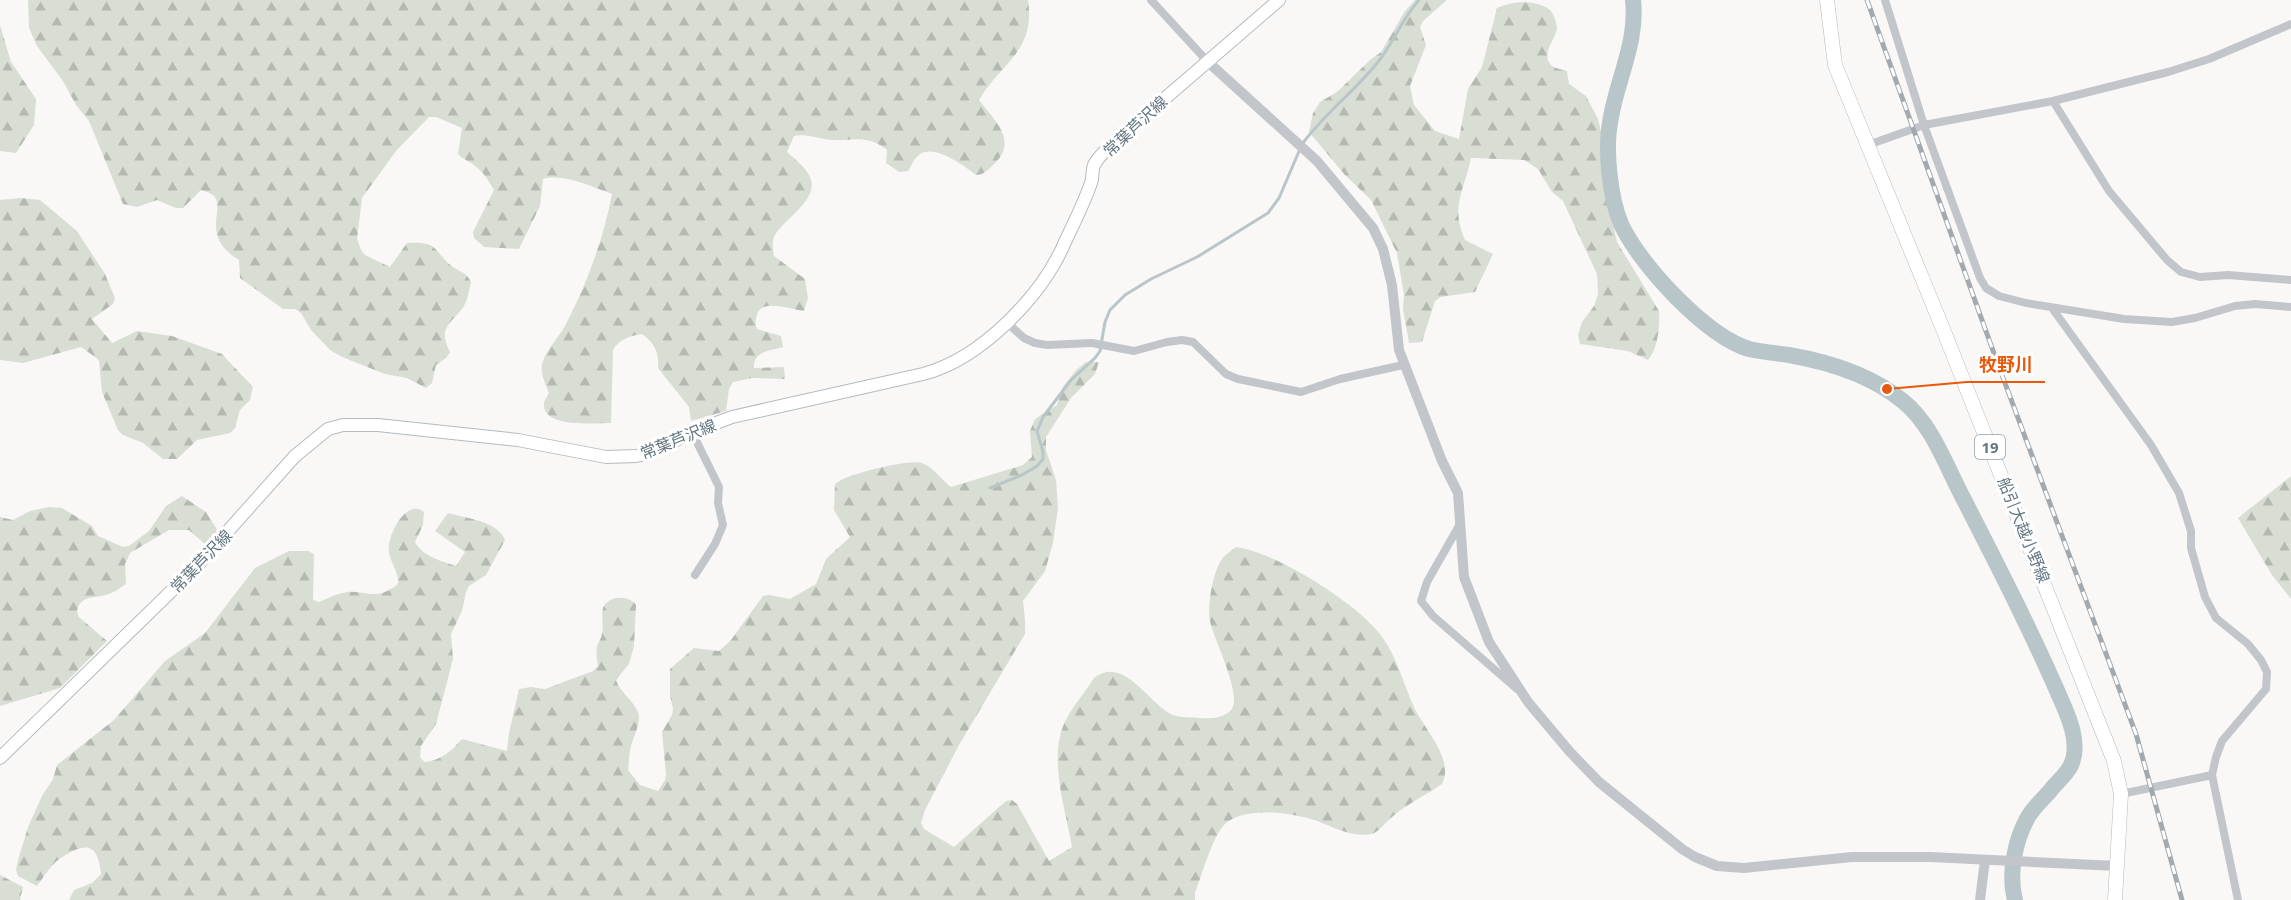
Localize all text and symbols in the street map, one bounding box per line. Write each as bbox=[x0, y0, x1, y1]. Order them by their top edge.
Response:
street label: 常葉芦沢線 bbox=[1098, 91, 1172, 161]
callout: 牧野川 bbox=[1967, 346, 2045, 382]
text: 牧野川 bbox=[1979, 352, 2033, 376]
street label: 常葉芦沢線 bbox=[637, 414, 719, 464]
road number: 19 bbox=[1975, 435, 2005, 459]
street label: 船引大越小野線 bbox=[1993, 474, 2055, 586]
street label: 常葉芦沢線 bbox=[165, 525, 237, 597]

